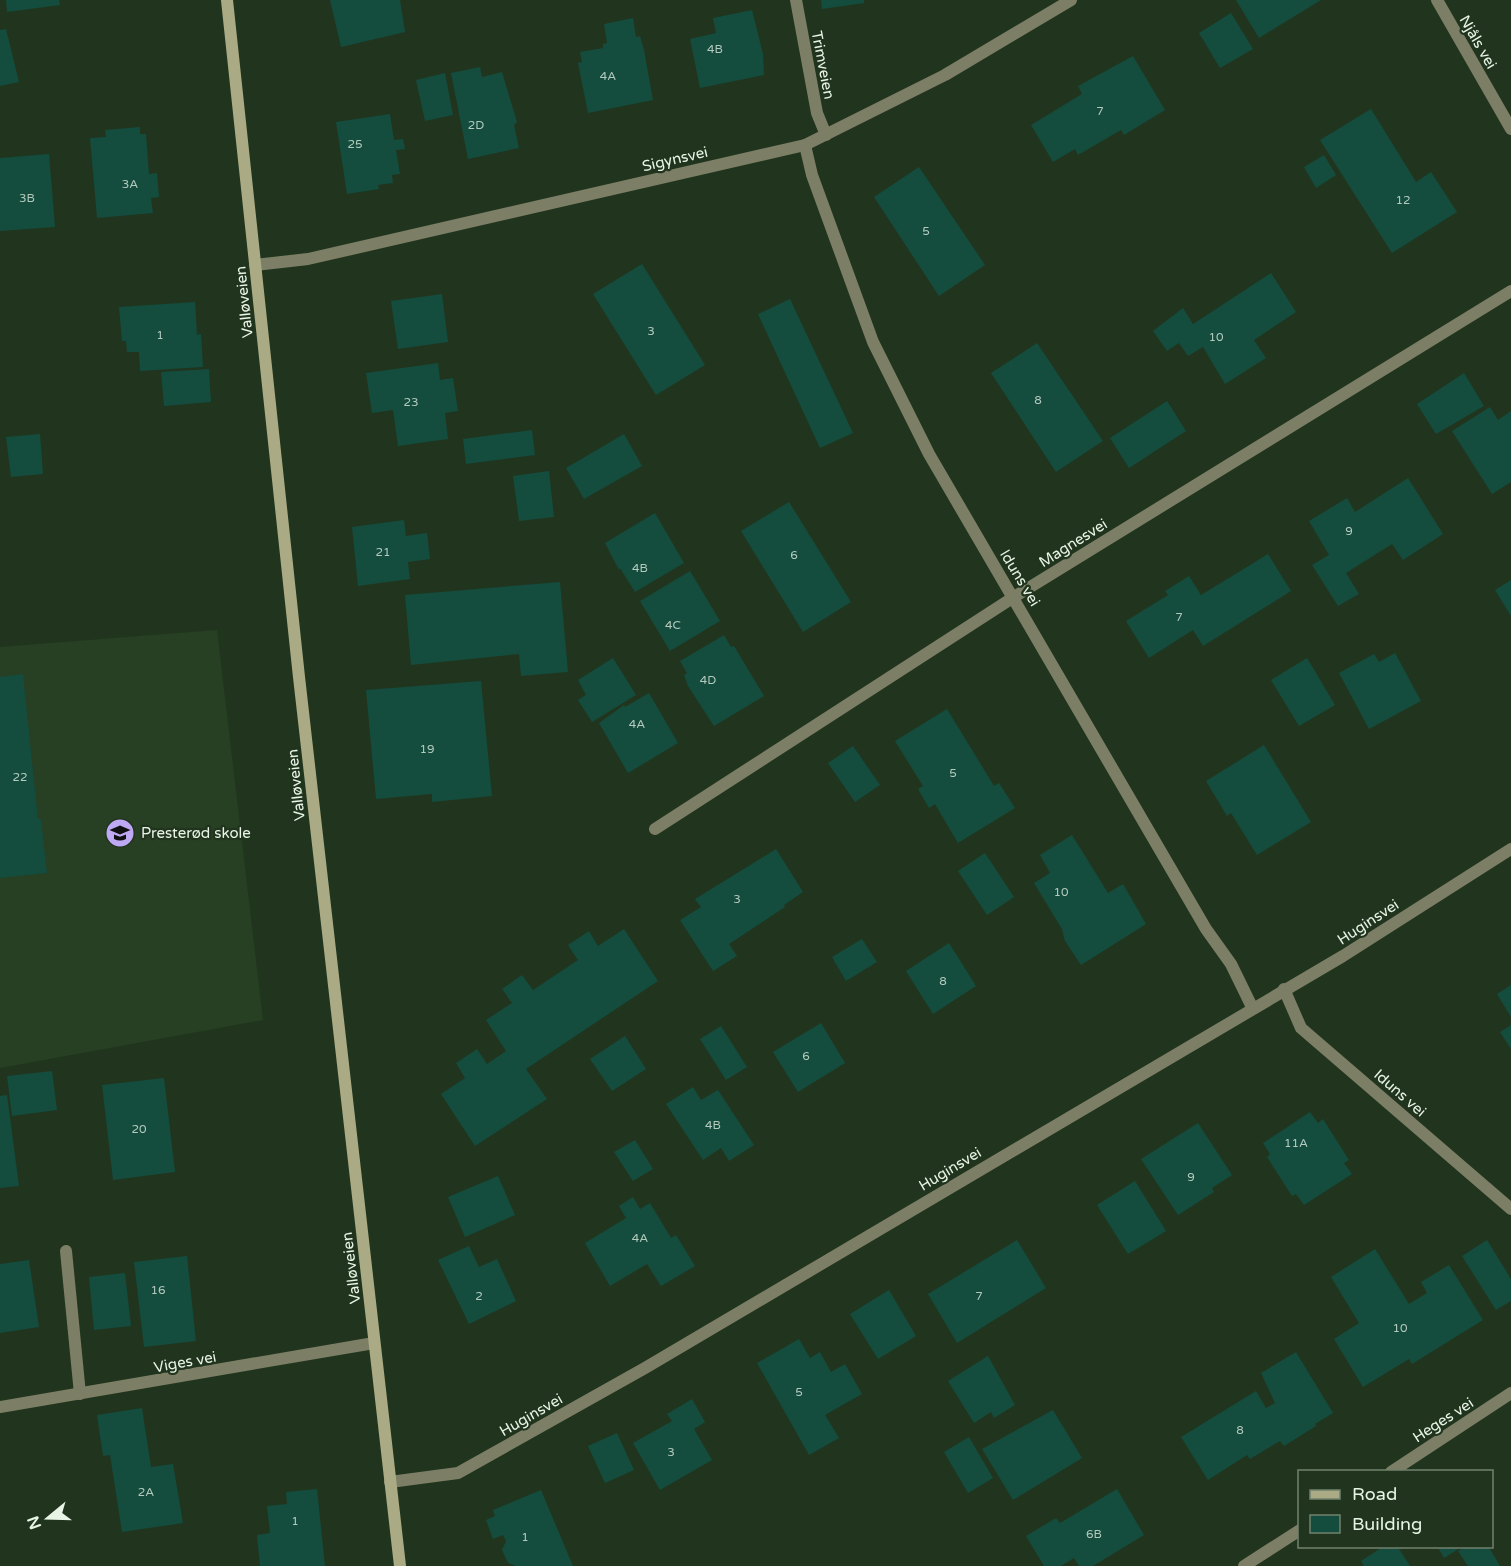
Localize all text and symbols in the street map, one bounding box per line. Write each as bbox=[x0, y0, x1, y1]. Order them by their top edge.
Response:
street label: Njåls vei bbox=[1455, 12, 1501, 72]
street label: Trimveien bbox=[808, 29, 838, 101]
house number: 4B bbox=[707, 42, 723, 56]
house number: 4A bbox=[600, 69, 616, 83]
house number: 7 bbox=[1096, 104, 1104, 118]
house number: 2D bbox=[468, 118, 484, 132]
house number: 25 bbox=[347, 137, 363, 151]
street label: Sigynsvei bbox=[640, 143, 710, 175]
house number: 3A bbox=[122, 177, 138, 191]
house number: 3B bbox=[19, 191, 35, 205]
house number: 12 bbox=[1395, 193, 1411, 207]
house number: 5 bbox=[922, 224, 930, 238]
street label: Valløveien bbox=[231, 265, 257, 339]
house number: 3 bbox=[647, 324, 655, 338]
house number: 1 bbox=[156, 328, 164, 342]
house number: 10 bbox=[1208, 330, 1224, 344]
house number: 8 bbox=[1034, 393, 1042, 407]
house number: 23 bbox=[403, 395, 419, 409]
street label: Magnesvei bbox=[1035, 515, 1111, 571]
house number: 9 bbox=[1345, 524, 1353, 538]
house number: 21 bbox=[375, 545, 391, 559]
street label: Iduns vei bbox=[996, 546, 1044, 610]
house number: 6 bbox=[790, 548, 798, 562]
house number: 4B bbox=[632, 561, 648, 575]
house number: 7 bbox=[1175, 610, 1183, 624]
house number: 4C bbox=[665, 618, 681, 632]
house number: 4D bbox=[700, 673, 716, 687]
house number: 4A bbox=[629, 717, 645, 731]
house number: 19 bbox=[419, 742, 435, 756]
street label: Valløveien bbox=[283, 748, 309, 822]
house number: 5 bbox=[949, 766, 957, 780]
house number: 22 bbox=[12, 770, 28, 784]
school or university icon: Presterød skole bbox=[104, 817, 136, 849]
place label: Presterød skole bbox=[141, 824, 251, 842]
house number: 10 bbox=[1053, 885, 1069, 899]
house number: 3 bbox=[733, 892, 741, 906]
street label: Huginsvei bbox=[1334, 895, 1402, 949]
house number: 8 bbox=[939, 974, 947, 988]
house number: 6 bbox=[802, 1049, 810, 1063]
street label: Iduns vei bbox=[1370, 1066, 1430, 1120]
house number: 4B bbox=[705, 1118, 721, 1132]
house number: 20 bbox=[131, 1122, 147, 1136]
house number: 11A bbox=[1284, 1136, 1308, 1150]
street label: Huginsvei bbox=[915, 1143, 985, 1195]
house number: 9 bbox=[1187, 1170, 1195, 1184]
street label: Valløveien bbox=[338, 1231, 364, 1305]
house number: 4A bbox=[632, 1231, 648, 1245]
house number: 16 bbox=[150, 1283, 166, 1297]
house number: 2 bbox=[475, 1289, 483, 1303]
house number: 7 bbox=[975, 1289, 983, 1303]
house number: 10 bbox=[1392, 1321, 1408, 1335]
street label: Viges vei bbox=[152, 1348, 218, 1376]
house number: 5 bbox=[795, 1385, 803, 1399]
street label: Huginsvei bbox=[496, 1390, 566, 1440]
street label: Heges vei bbox=[1409, 1394, 1477, 1446]
house number: 8 bbox=[1236, 1423, 1244, 1437]
house number: 3 bbox=[667, 1445, 675, 1459]
legend bbox=[1298, 1470, 1493, 1548]
text: Road bbox=[1352, 1483, 1397, 1505]
house number: 2A bbox=[138, 1485, 154, 1499]
north arrow bbox=[18, 1488, 78, 1548]
text: N bbox=[23, 1513, 46, 1532]
text: Building bbox=[1352, 1513, 1422, 1535]
house number: 1 bbox=[291, 1514, 299, 1528]
house number: 6B bbox=[1086, 1527, 1102, 1541]
house number: 1 bbox=[521, 1530, 529, 1544]

